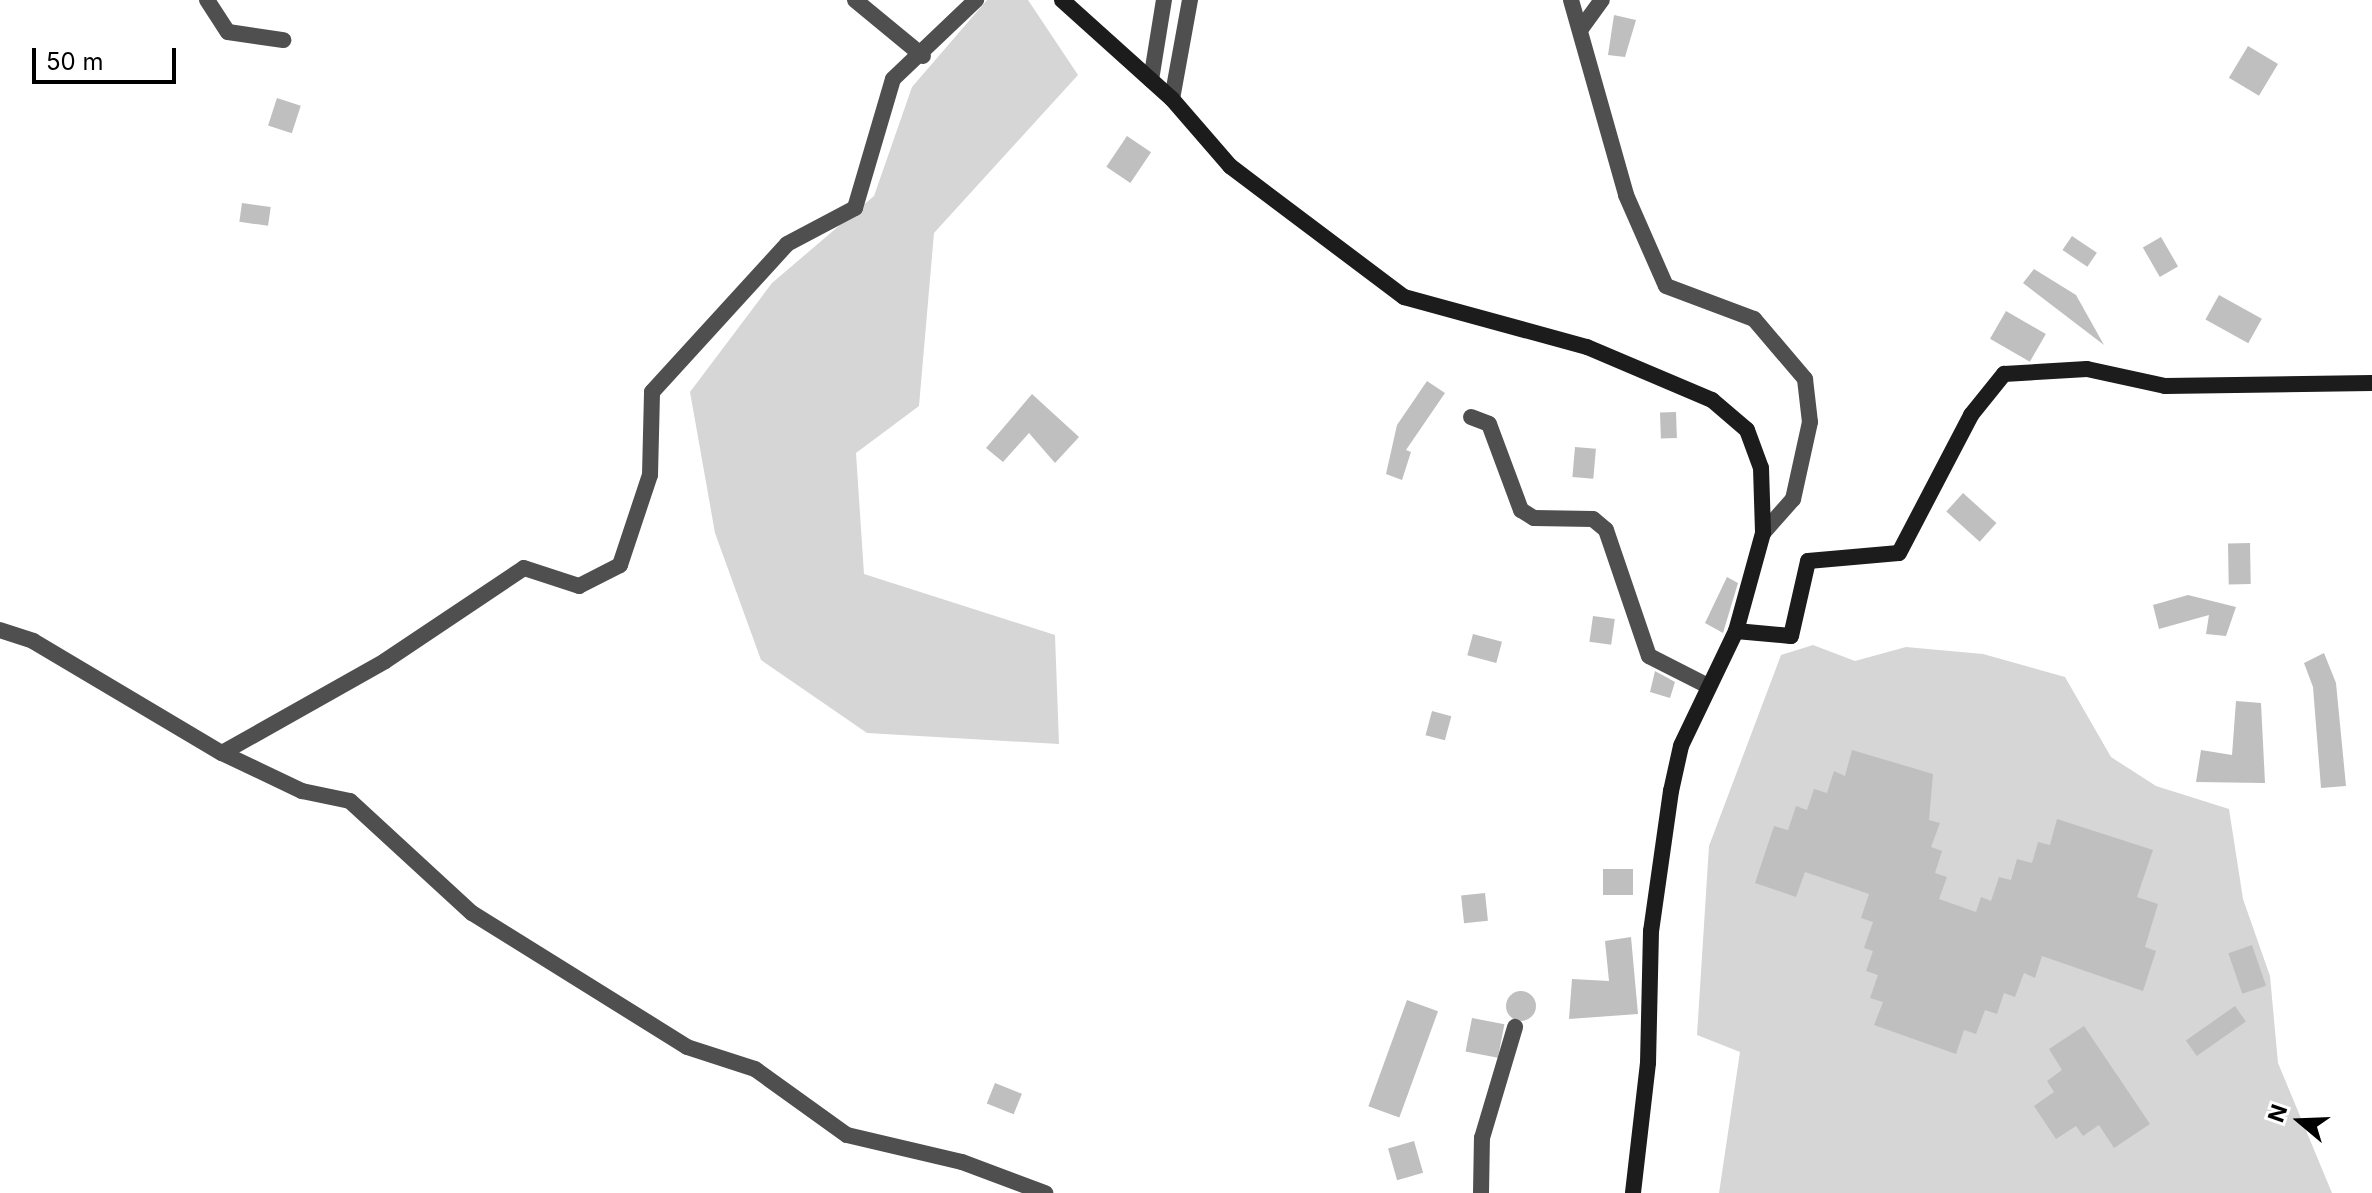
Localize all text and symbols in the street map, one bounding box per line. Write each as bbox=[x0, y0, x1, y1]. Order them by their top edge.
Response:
scale bar bbox=[36, 32, 180, 82]
text: 50 m bbox=[46, 47, 104, 76]
north arrow bbox=[2260, 1081, 2340, 1161]
text: N bbox=[2262, 1101, 2292, 1125]

